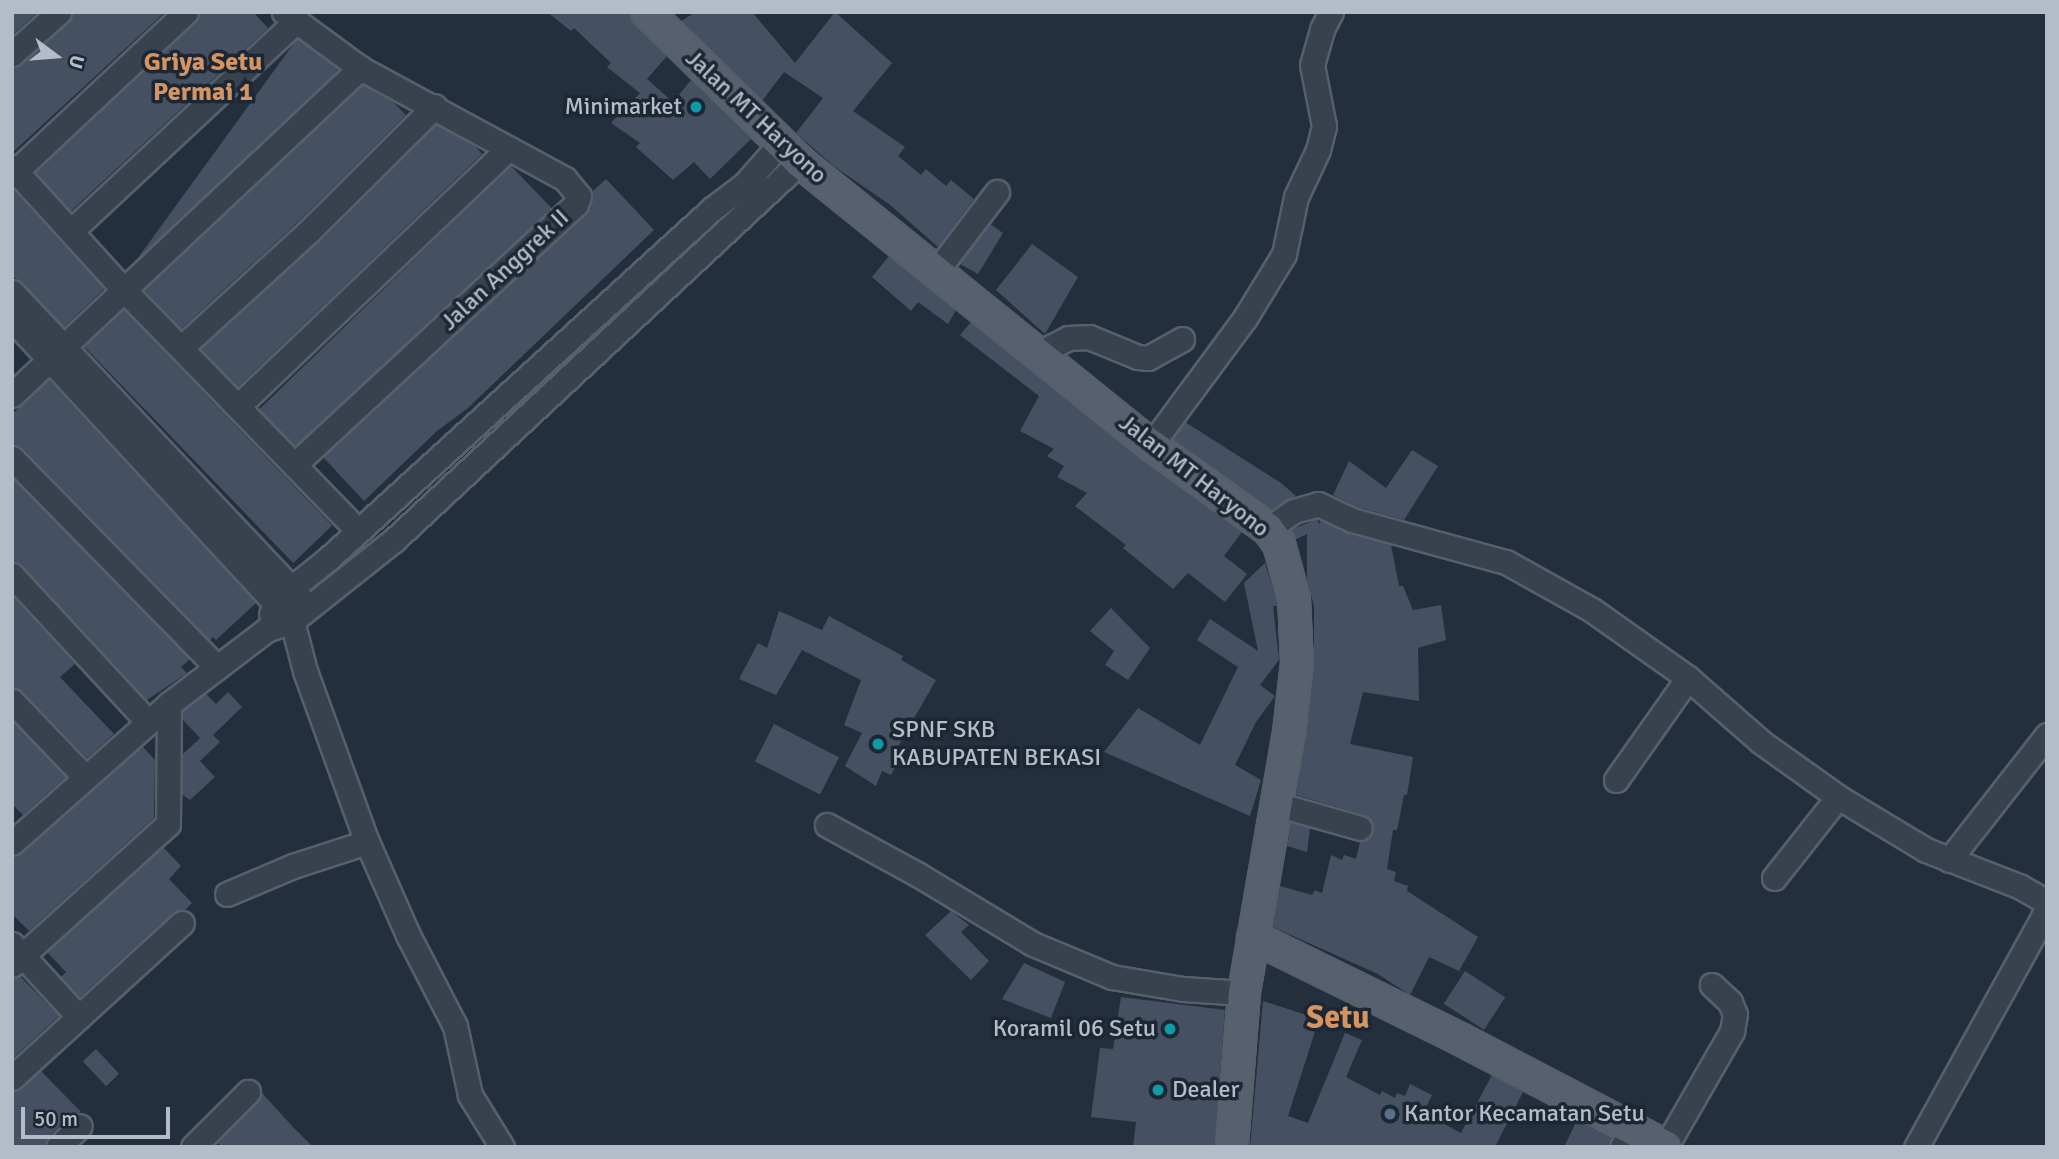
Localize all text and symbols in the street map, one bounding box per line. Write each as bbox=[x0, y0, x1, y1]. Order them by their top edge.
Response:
north arrow bbox=[21, 21, 91, 91]
street label: Jalan MT Haryono bbox=[679, 44, 833, 190]
district label: Griya Setu Permai 1 bbox=[144, 47, 262, 108]
text: U bbox=[63, 52, 89, 71]
place label: Minimarket bbox=[564, 93, 682, 121]
marker: Minimarket bbox=[688, 99, 704, 115]
street label: Jalan Anggrek II bbox=[435, 203, 575, 337]
street label: Jalan MT Haryono bbox=[1113, 408, 1275, 544]
place label: SPNF SKB KABUPATEN BEKASI bbox=[892, 716, 1101, 772]
marker: SPNF SKB KABUPATEN BEKASI bbox=[870, 736, 886, 752]
district label: Setu bbox=[1306, 999, 1370, 1037]
place label: Koramil 06 Setu bbox=[993, 1015, 1156, 1043]
marker: Koramil 06 Setu bbox=[1162, 1021, 1178, 1037]
place label: Dealer bbox=[1172, 1076, 1239, 1104]
marker: Dealer bbox=[1150, 1082, 1166, 1098]
scale bar bbox=[24, 1092, 173, 1136]
place label: Kantor Kecamatan Setu bbox=[1404, 1100, 1645, 1128]
text: 50 m bbox=[34, 1106, 78, 1132]
marker: Kantor Kecamatan Setu bbox=[1382, 1106, 1398, 1122]

